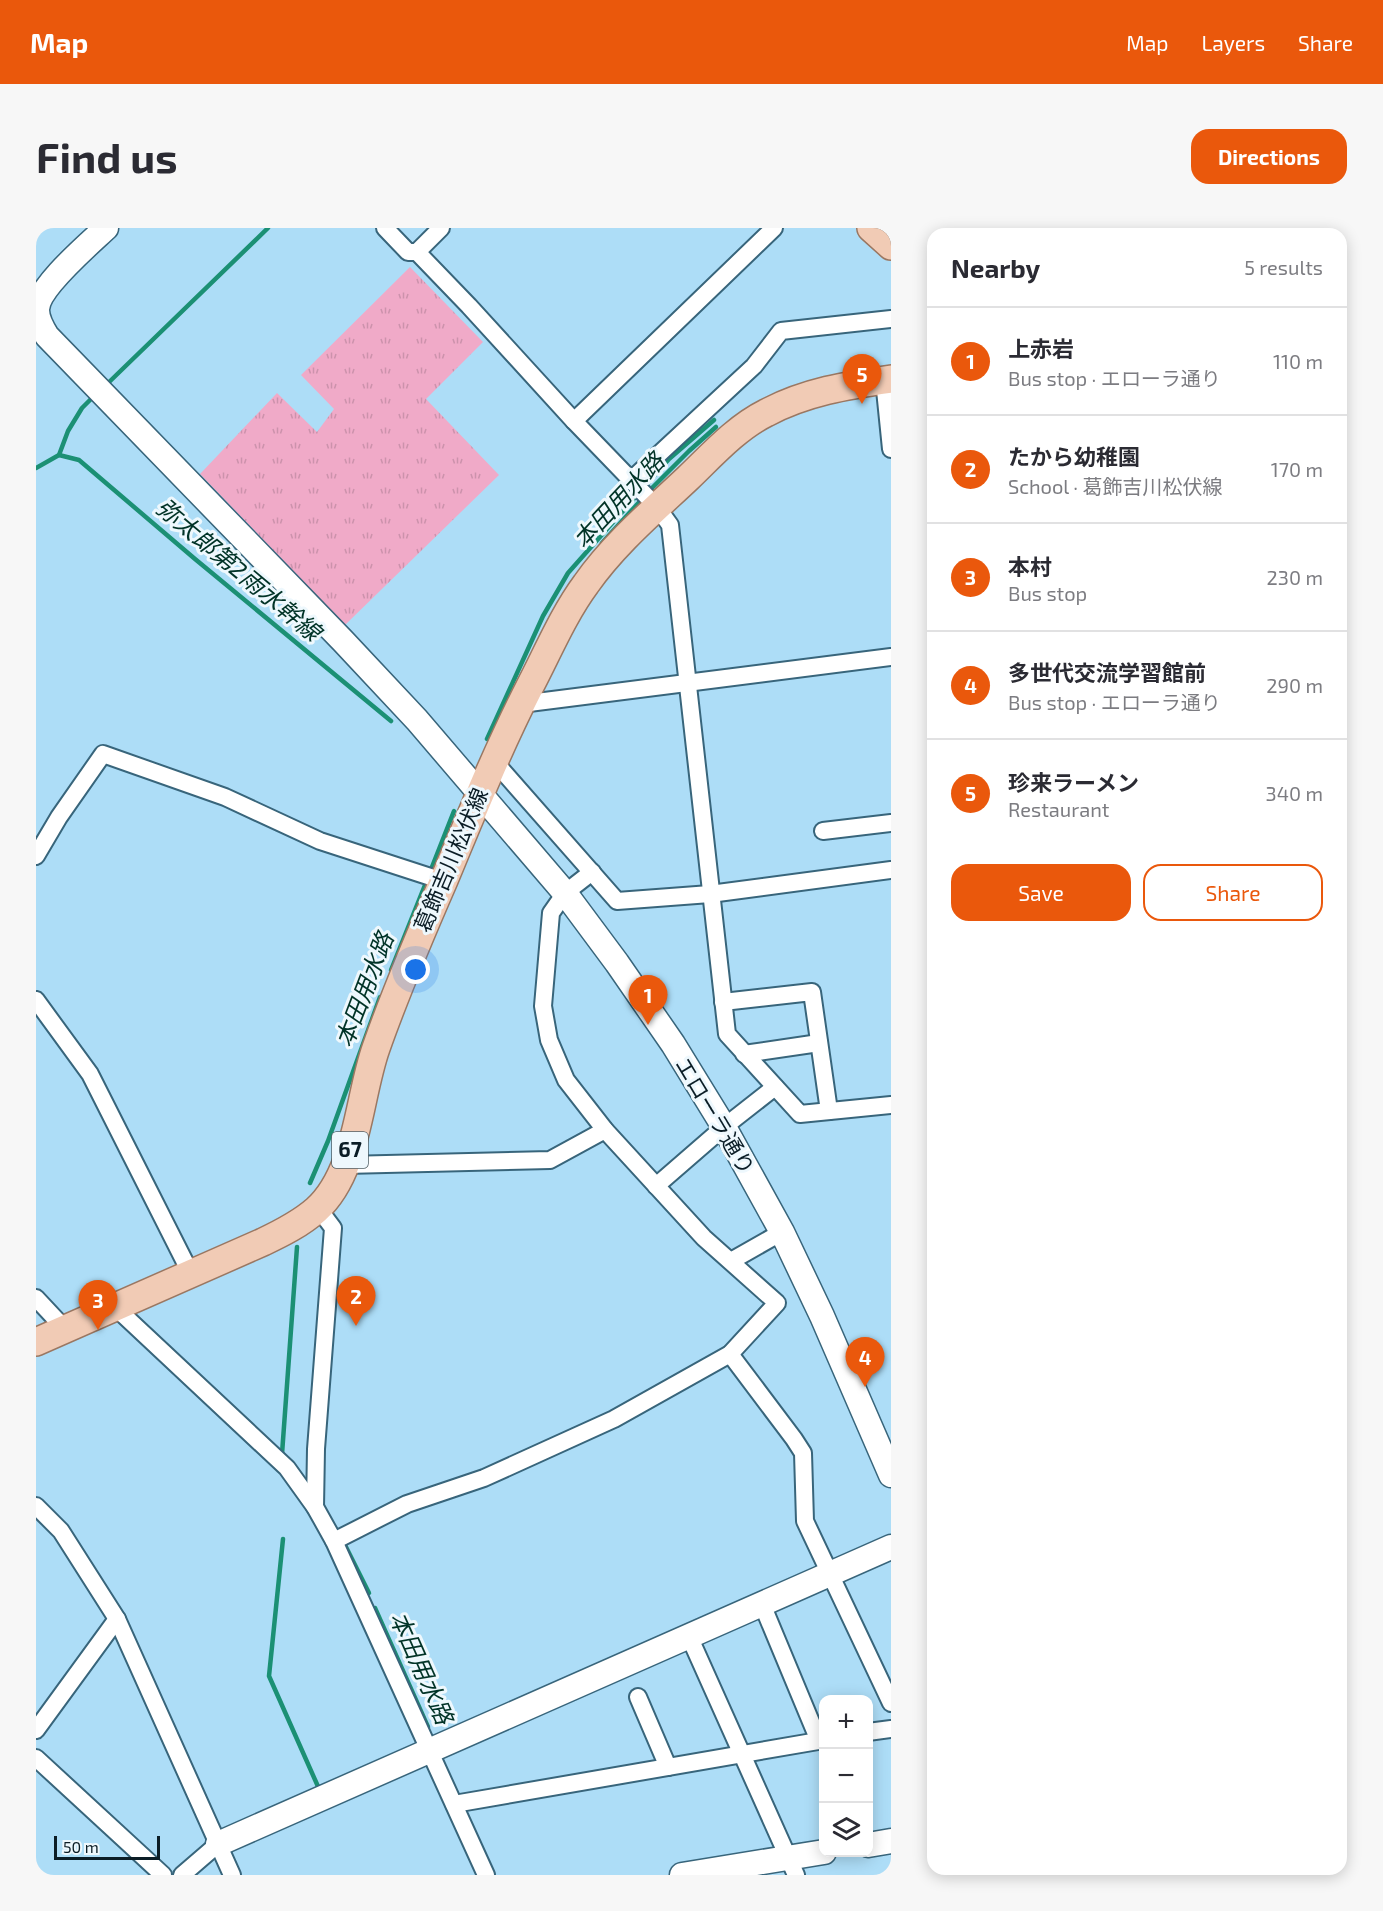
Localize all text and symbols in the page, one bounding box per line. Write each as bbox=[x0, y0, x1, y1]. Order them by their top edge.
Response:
text: Map bbox=[30, 25, 88, 59]
text: Map bbox=[1126, 30, 1168, 55]
text: Layers bbox=[1201, 30, 1265, 55]
text: Share bbox=[1298, 30, 1353, 55]
button: Directions bbox=[1191, 129, 1347, 184]
text: Find us bbox=[36, 131, 178, 181]
text: Nearby bbox=[951, 252, 1040, 283]
text: 5 results bbox=[1244, 255, 1323, 279]
text: 上赤岩 bbox=[1008, 335, 1074, 361]
text: 1 bbox=[966, 349, 975, 373]
text: 110 m bbox=[1273, 349, 1323, 373]
pin: 5 bbox=[842, 354, 882, 404]
text: Bus stop · エローラ通り bbox=[1008, 366, 1221, 390]
text: たから幼稚園 bbox=[1008, 443, 1140, 469]
water label: 本田用水路 bbox=[566, 445, 671, 554]
text: 2 bbox=[965, 457, 976, 481]
text: 170 m bbox=[1271, 457, 1323, 481]
text: School · 葛飾吉川松伏線 bbox=[1008, 474, 1222, 498]
water label: 弥太郎第2雨水幹線 bbox=[151, 492, 329, 648]
text: 本村 bbox=[1008, 553, 1052, 579]
text: 3 bbox=[965, 565, 976, 589]
text: 230 m bbox=[1267, 565, 1323, 589]
text: Bus stop bbox=[1008, 581, 1087, 605]
text: 多世代交流学習館前 bbox=[1008, 659, 1206, 685]
text: 4 bbox=[964, 673, 977, 697]
text: 290 m bbox=[1266, 673, 1323, 697]
text: Bus stop · エローラ通り bbox=[1008, 690, 1221, 714]
text: 珍来ラーメン bbox=[1008, 769, 1139, 795]
text: 5 bbox=[965, 781, 976, 805]
text: 340 m bbox=[1266, 781, 1323, 805]
street label: 葛飾吉川松伏線 bbox=[408, 784, 492, 936]
text: Restaurant bbox=[1008, 797, 1109, 821]
button: Save bbox=[951, 864, 1131, 921]
button: Share bbox=[1143, 864, 1323, 921]
water label: 本田用水路 bbox=[329, 926, 399, 1051]
your location bbox=[401, 955, 430, 984]
pin: 1 bbox=[628, 976, 668, 1025]
street label: エローラ通り bbox=[671, 1052, 761, 1179]
road number: 67 bbox=[332, 1132, 368, 1168]
pin: 2 bbox=[336, 1276, 376, 1326]
pin: 3 bbox=[78, 1280, 118, 1330]
pin: 4 bbox=[846, 1338, 884, 1387]
water label: 本田用水路 bbox=[385, 1607, 461, 1730]
map controls bbox=[819, 1695, 873, 1857]
button: + bbox=[819, 1695, 873, 1749]
button: − bbox=[819, 1749, 873, 1803]
button: layers bbox=[819, 1803, 873, 1857]
scale bar bbox=[54, 1833, 160, 1860]
text: 50 m bbox=[63, 1837, 99, 1856]

